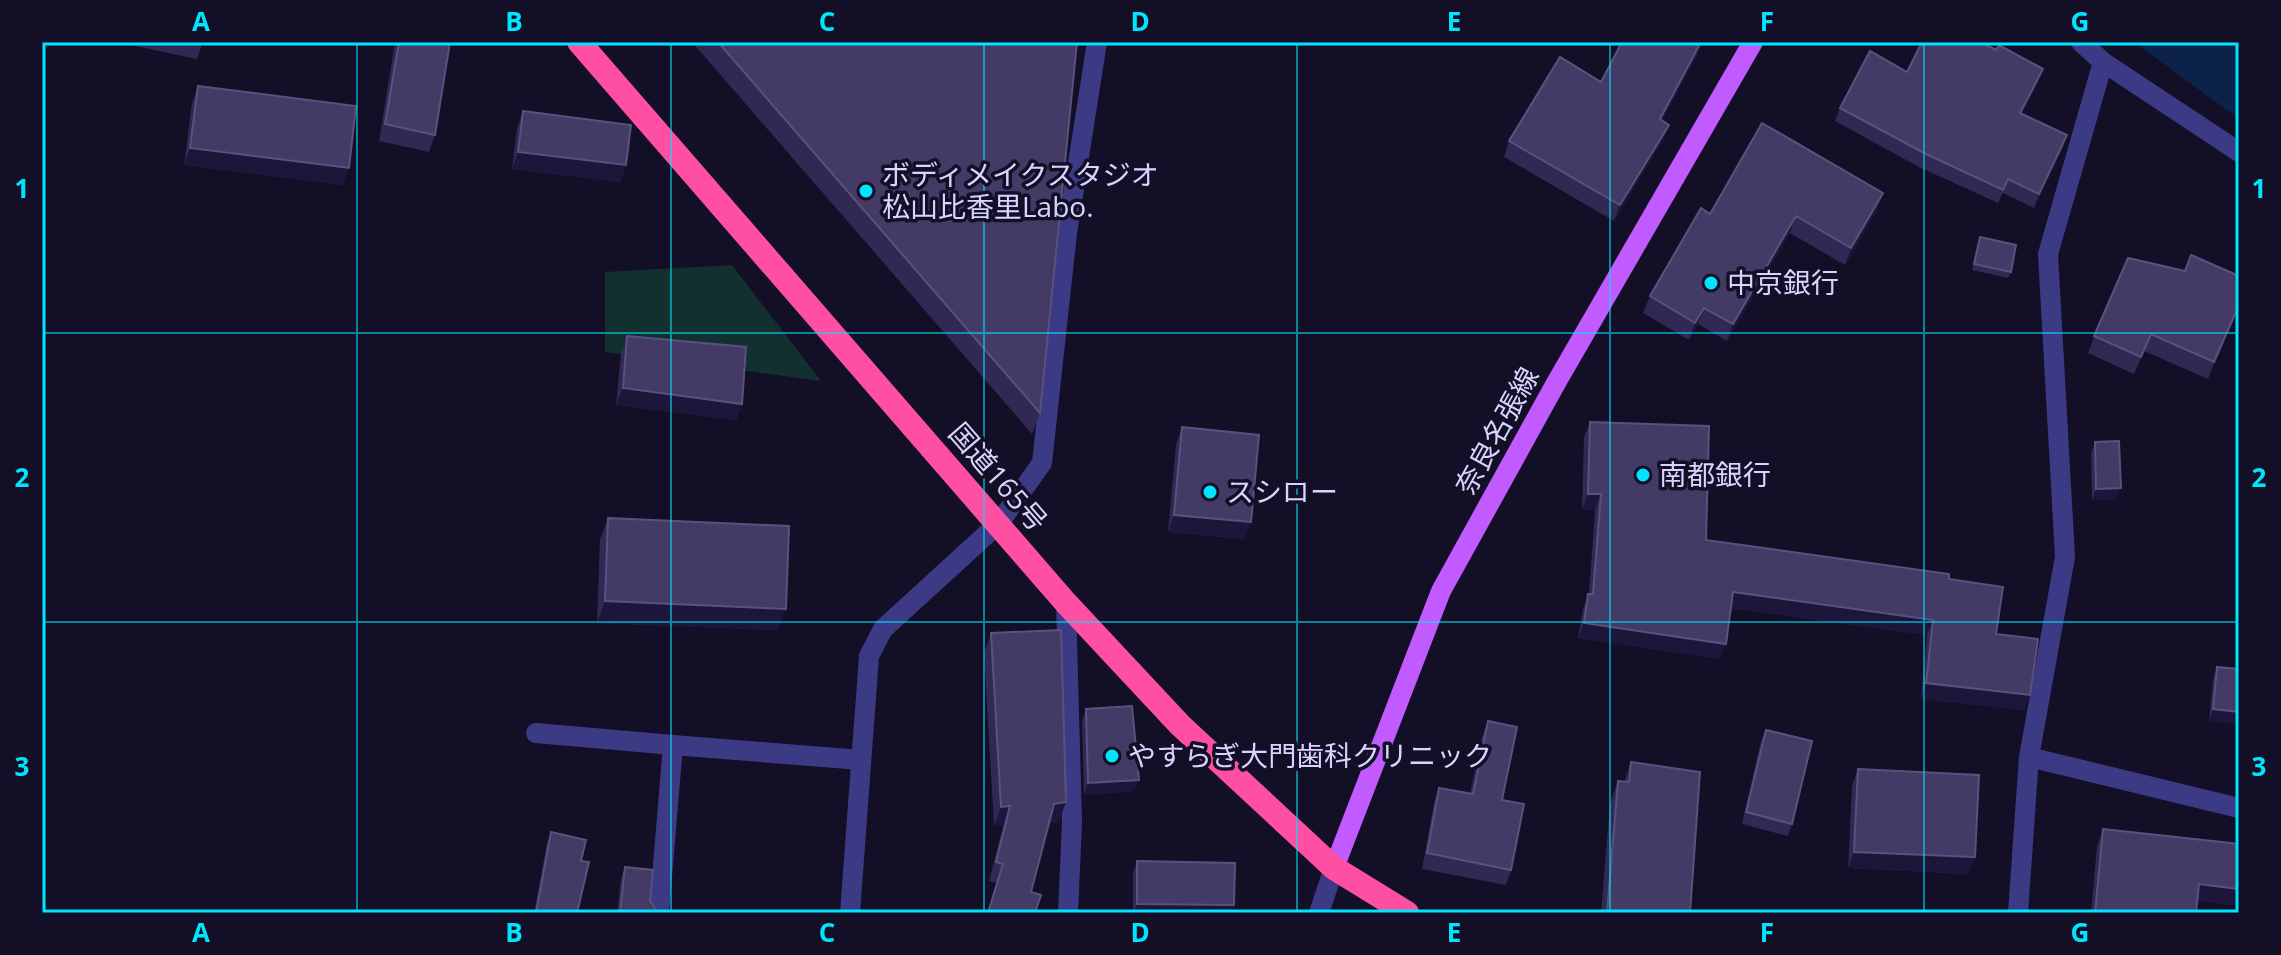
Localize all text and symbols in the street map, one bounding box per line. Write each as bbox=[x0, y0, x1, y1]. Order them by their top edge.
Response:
text: A bbox=[192, 3, 210, 39]
text: B bbox=[505, 3, 523, 39]
text: C bbox=[819, 3, 835, 39]
text: D bbox=[1130, 3, 1150, 39]
text: E bbox=[1447, 3, 1461, 39]
text: F bbox=[1760, 3, 1774, 39]
text: G bbox=[2071, 3, 2089, 39]
place label: ボディメイクスタジオ 松山比香里Labo. bbox=[882, 155, 1159, 225]
text: 1 bbox=[15, 170, 29, 206]
text: 1 bbox=[2252, 170, 2266, 206]
marker: ボディメイクスタジオ 松山比香里Labo. bbox=[857, 182, 875, 200]
place label: 中京銀行 bbox=[1727, 263, 1839, 301]
marker: 中京銀行 bbox=[1702, 274, 1720, 292]
street label: 奈良名張線 bbox=[1446, 360, 1547, 501]
street label: 国道165号 bbox=[941, 414, 1056, 539]
place label: 南都銀行 bbox=[1659, 455, 1771, 493]
text: 2 bbox=[15, 459, 30, 495]
text: 2 bbox=[2252, 459, 2267, 495]
marker: 南都銀行 bbox=[1634, 466, 1652, 484]
place label: スシロー bbox=[1226, 472, 1338, 510]
marker: スシロー bbox=[1201, 483, 1219, 501]
place label: やすらぎ大門歯科クリニック bbox=[1128, 736, 1492, 774]
marker: やすらぎ大門歯科クリニック bbox=[1103, 747, 1121, 765]
text: 3 bbox=[15, 748, 29, 784]
text: 3 bbox=[2252, 748, 2266, 784]
text: A bbox=[192, 914, 210, 950]
text: B bbox=[505, 914, 523, 950]
text: C bbox=[819, 914, 835, 950]
text: D bbox=[1130, 914, 1150, 950]
text: E bbox=[1447, 914, 1461, 950]
text: F bbox=[1760, 914, 1774, 950]
text: G bbox=[2071, 914, 2089, 950]

